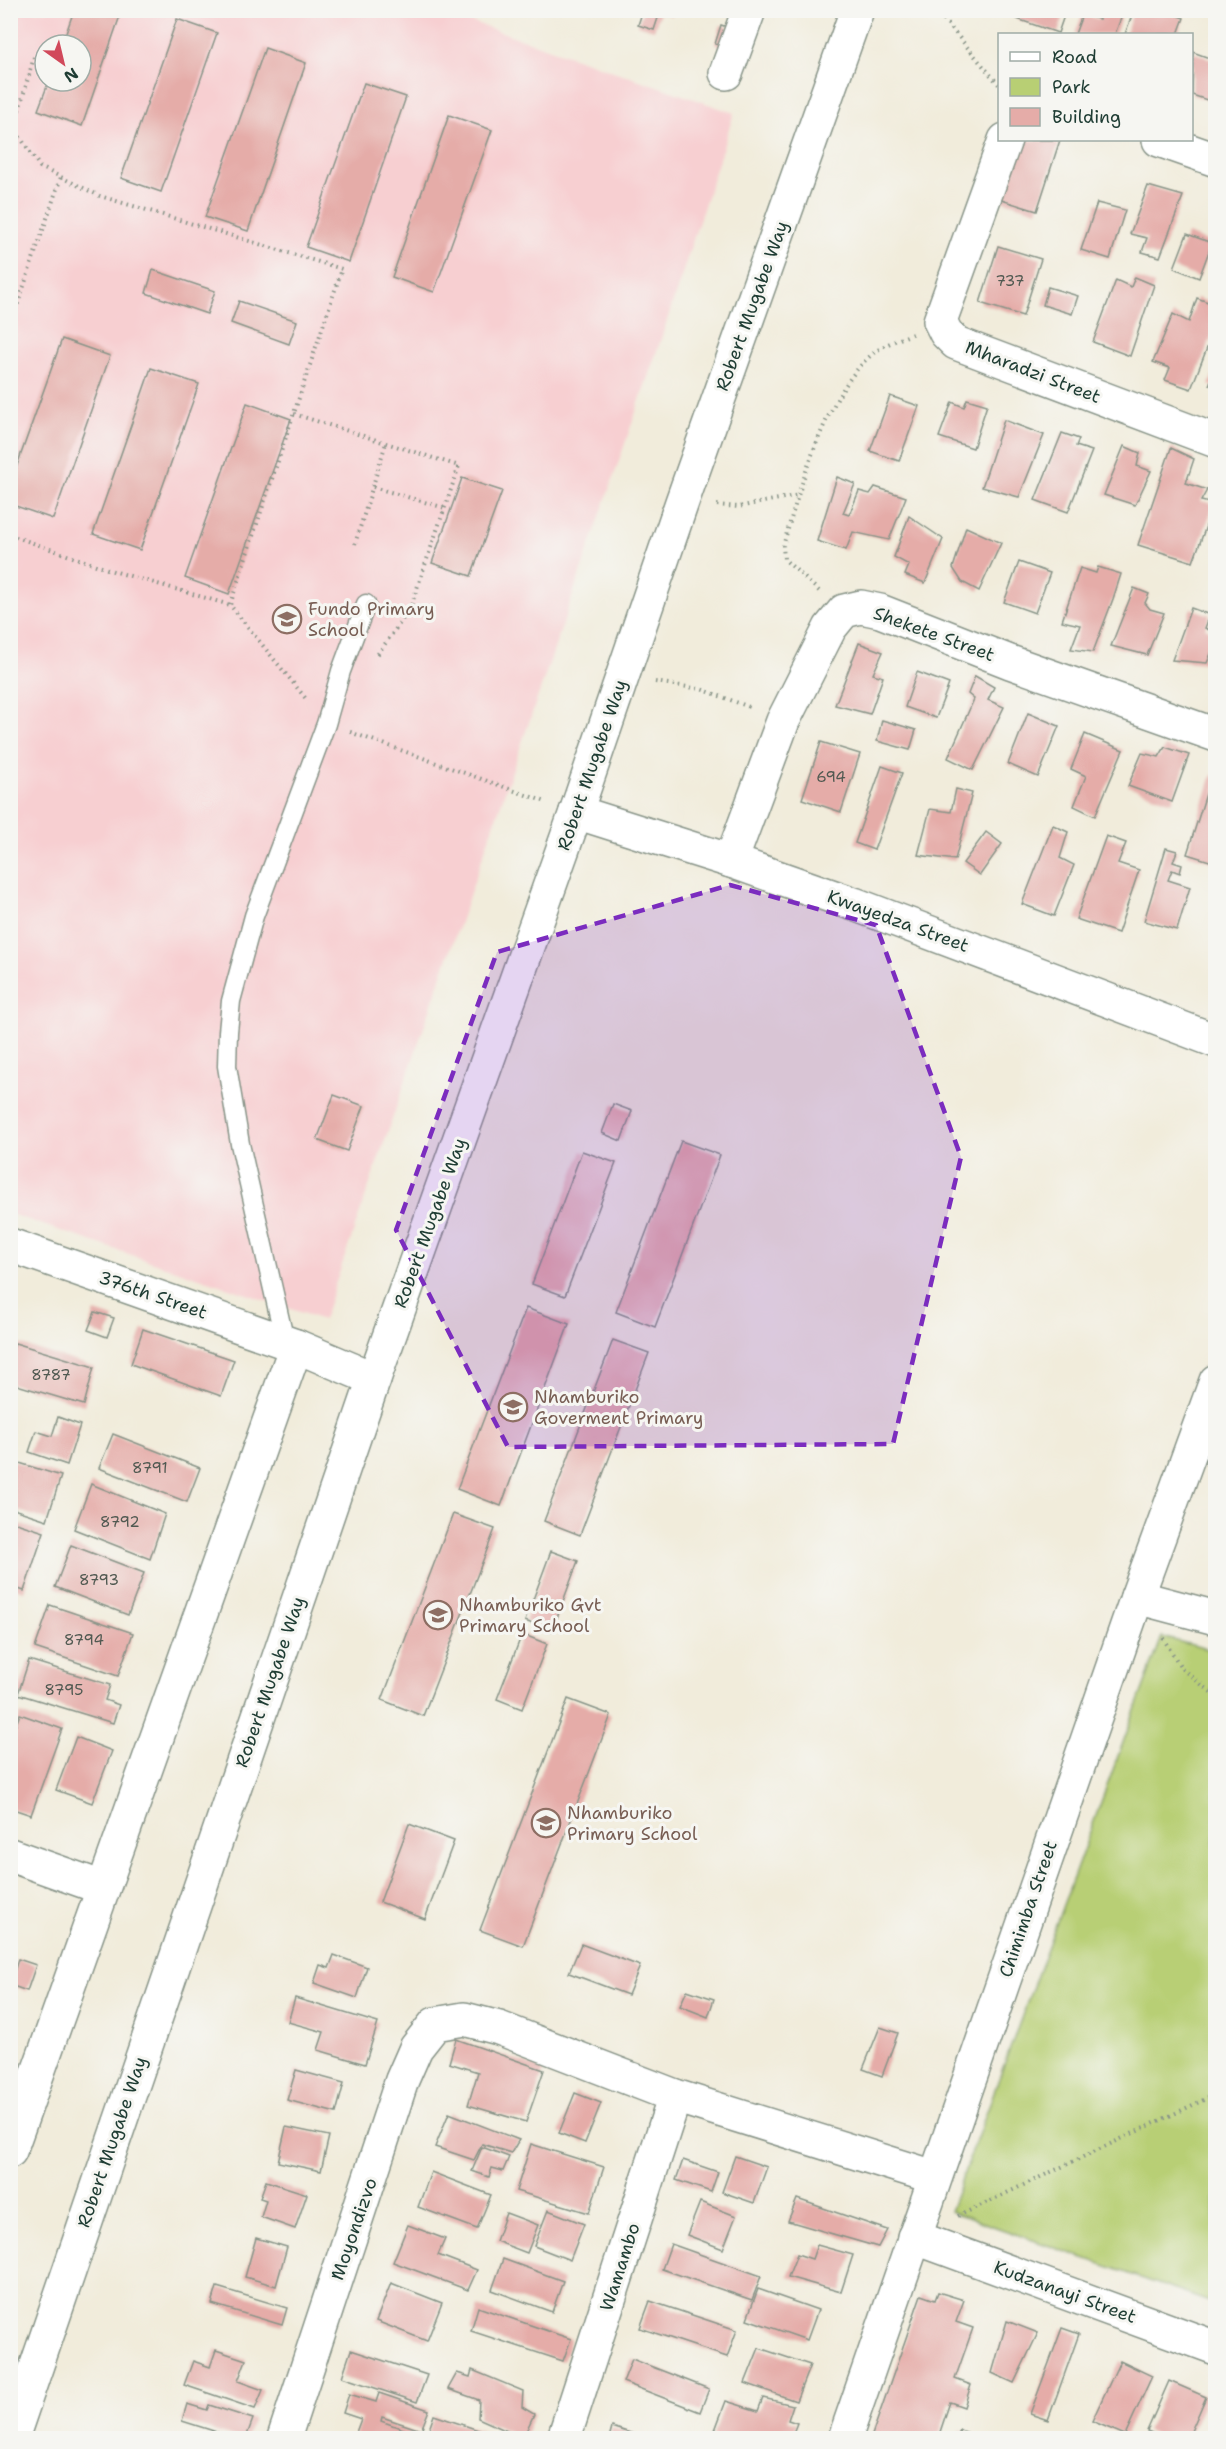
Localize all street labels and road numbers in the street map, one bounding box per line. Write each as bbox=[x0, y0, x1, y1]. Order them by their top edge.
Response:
street label: Robert Mugabe Way bbox=[710, 218, 794, 394]
street label: Mharadzi Street bbox=[962, 335, 1104, 409]
street label: Shekete Street bbox=[870, 601, 998, 667]
street label: Robert Mugabe Way bbox=[551, 676, 633, 854]
street label: Kwayedza Street bbox=[824, 884, 972, 958]
street label: Robert Mugabe Way bbox=[388, 1135, 472, 1311]
street label: 376th Street bbox=[96, 1265, 210, 1325]
street label: Robert Mugabe Way bbox=[229, 1593, 311, 1771]
street label: Chimimba Street bbox=[993, 1837, 1063, 1981]
street label: Robert Mugabe Way bbox=[71, 2053, 153, 2231]
street label: Moyondizvo bbox=[325, 2175, 383, 2283]
street label: Wamambo bbox=[594, 2220, 646, 2314]
street label: Kudzanayi Street bbox=[990, 2255, 1140, 2329]

